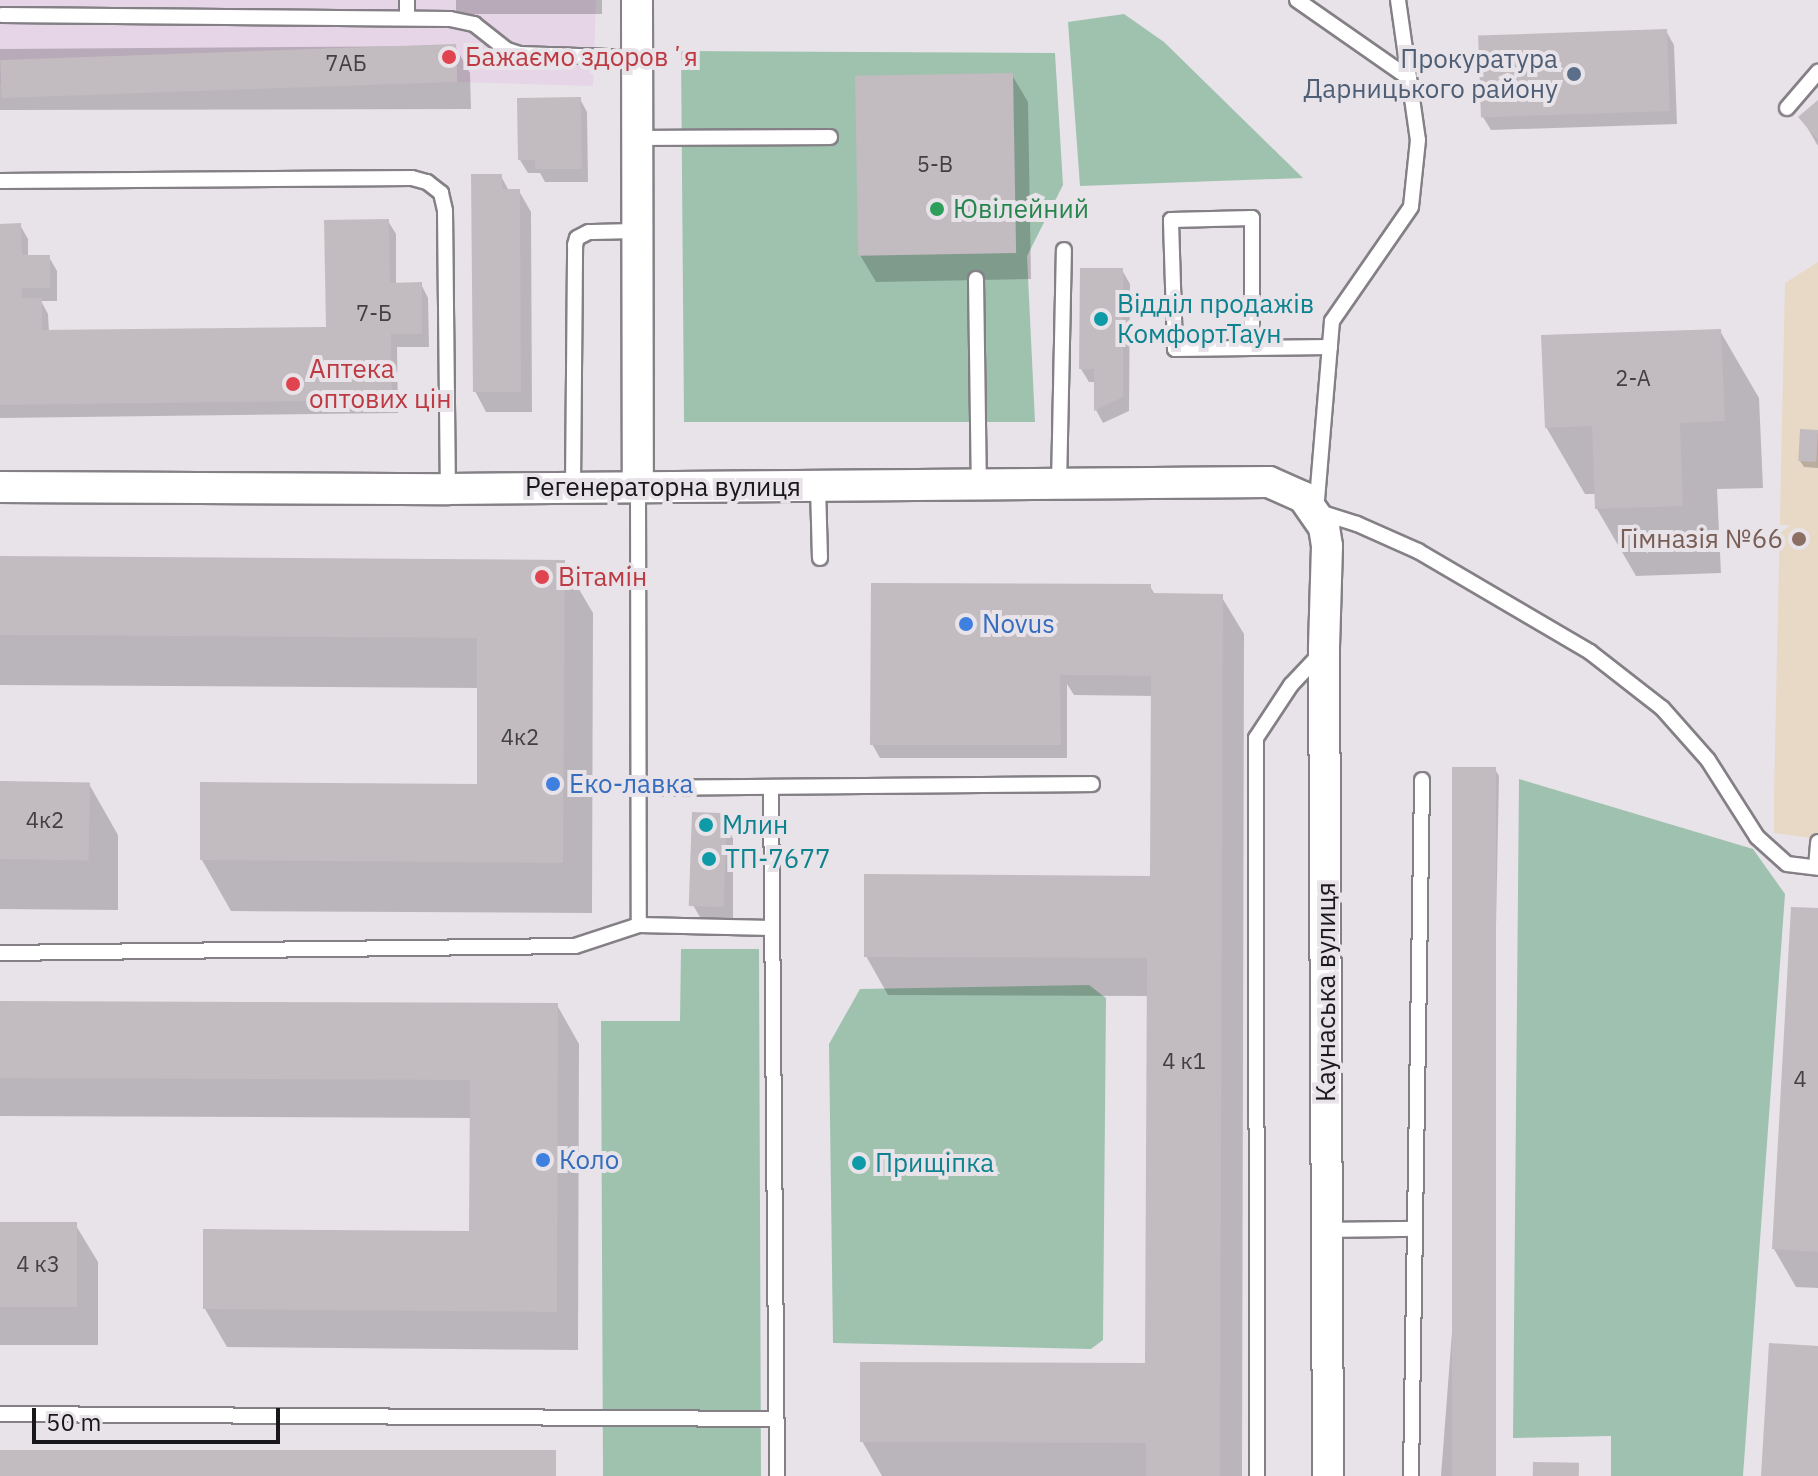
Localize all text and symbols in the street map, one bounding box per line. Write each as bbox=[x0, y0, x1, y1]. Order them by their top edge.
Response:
place label: Бажаємо здоровʼя bbox=[465, 41, 698, 73]
place label: Прокуратура Дарницького району bbox=[1304, 43, 1558, 104]
marker: Бажаємо здоровʼя bbox=[440, 48, 458, 66]
house number: 7АБ bbox=[325, 50, 367, 76]
marker: Прокуратура Дарницького району bbox=[1565, 65, 1583, 83]
house number: 5-В bbox=[917, 151, 953, 177]
place label: Ювілейний bbox=[953, 193, 1089, 225]
marker: Ювілейний bbox=[928, 200, 946, 218]
place label: Відділ продажів КомфортТаун bbox=[1117, 288, 1314, 350]
house number: 7-Б bbox=[356, 300, 392, 326]
marker: Відділ продажів КомфортТаун bbox=[1092, 310, 1110, 328]
place label: Аптека оптових цін bbox=[309, 353, 451, 414]
house number: 2-А bbox=[1615, 365, 1651, 391]
marker: Аптека оптових цін bbox=[284, 375, 302, 393]
street label: Регенераторна вулиця bbox=[525, 471, 801, 503]
place label: Гімназія №66 bbox=[1619, 523, 1783, 555]
marker: Гімназія №66 bbox=[1790, 530, 1808, 548]
place label: Вітамін bbox=[558, 561, 647, 593]
marker: Вітамін bbox=[533, 568, 551, 586]
place label: Novus bbox=[982, 608, 1055, 640]
marker: Novus bbox=[957, 615, 975, 633]
house number: 4к2 bbox=[501, 724, 539, 750]
place label: Еко-лавка bbox=[569, 768, 693, 800]
marker: Еко-лавка bbox=[544, 775, 562, 793]
house number: 4к2 bbox=[26, 807, 64, 833]
place label: Млин bbox=[722, 809, 788, 841]
marker: Млин bbox=[697, 816, 715, 834]
place label: ТП-7677 bbox=[725, 843, 831, 875]
marker: ТП-7677 bbox=[700, 850, 718, 868]
street label: Каунаська вулиця bbox=[1310, 882, 1342, 1102]
house number: 4 к1 bbox=[1162, 1048, 1206, 1074]
house number: 4 bbox=[1793, 1066, 1807, 1092]
place label: Коло bbox=[559, 1144, 619, 1176]
place label: Прищіпка bbox=[875, 1147, 994, 1179]
marker: Коло bbox=[534, 1151, 552, 1169]
marker: Прищіпка bbox=[850, 1154, 868, 1172]
house number: 4 к3 bbox=[16, 1251, 60, 1277]
scale bar bbox=[36, 1392, 284, 1442]
text: 50 m bbox=[46, 1406, 101, 1438]

